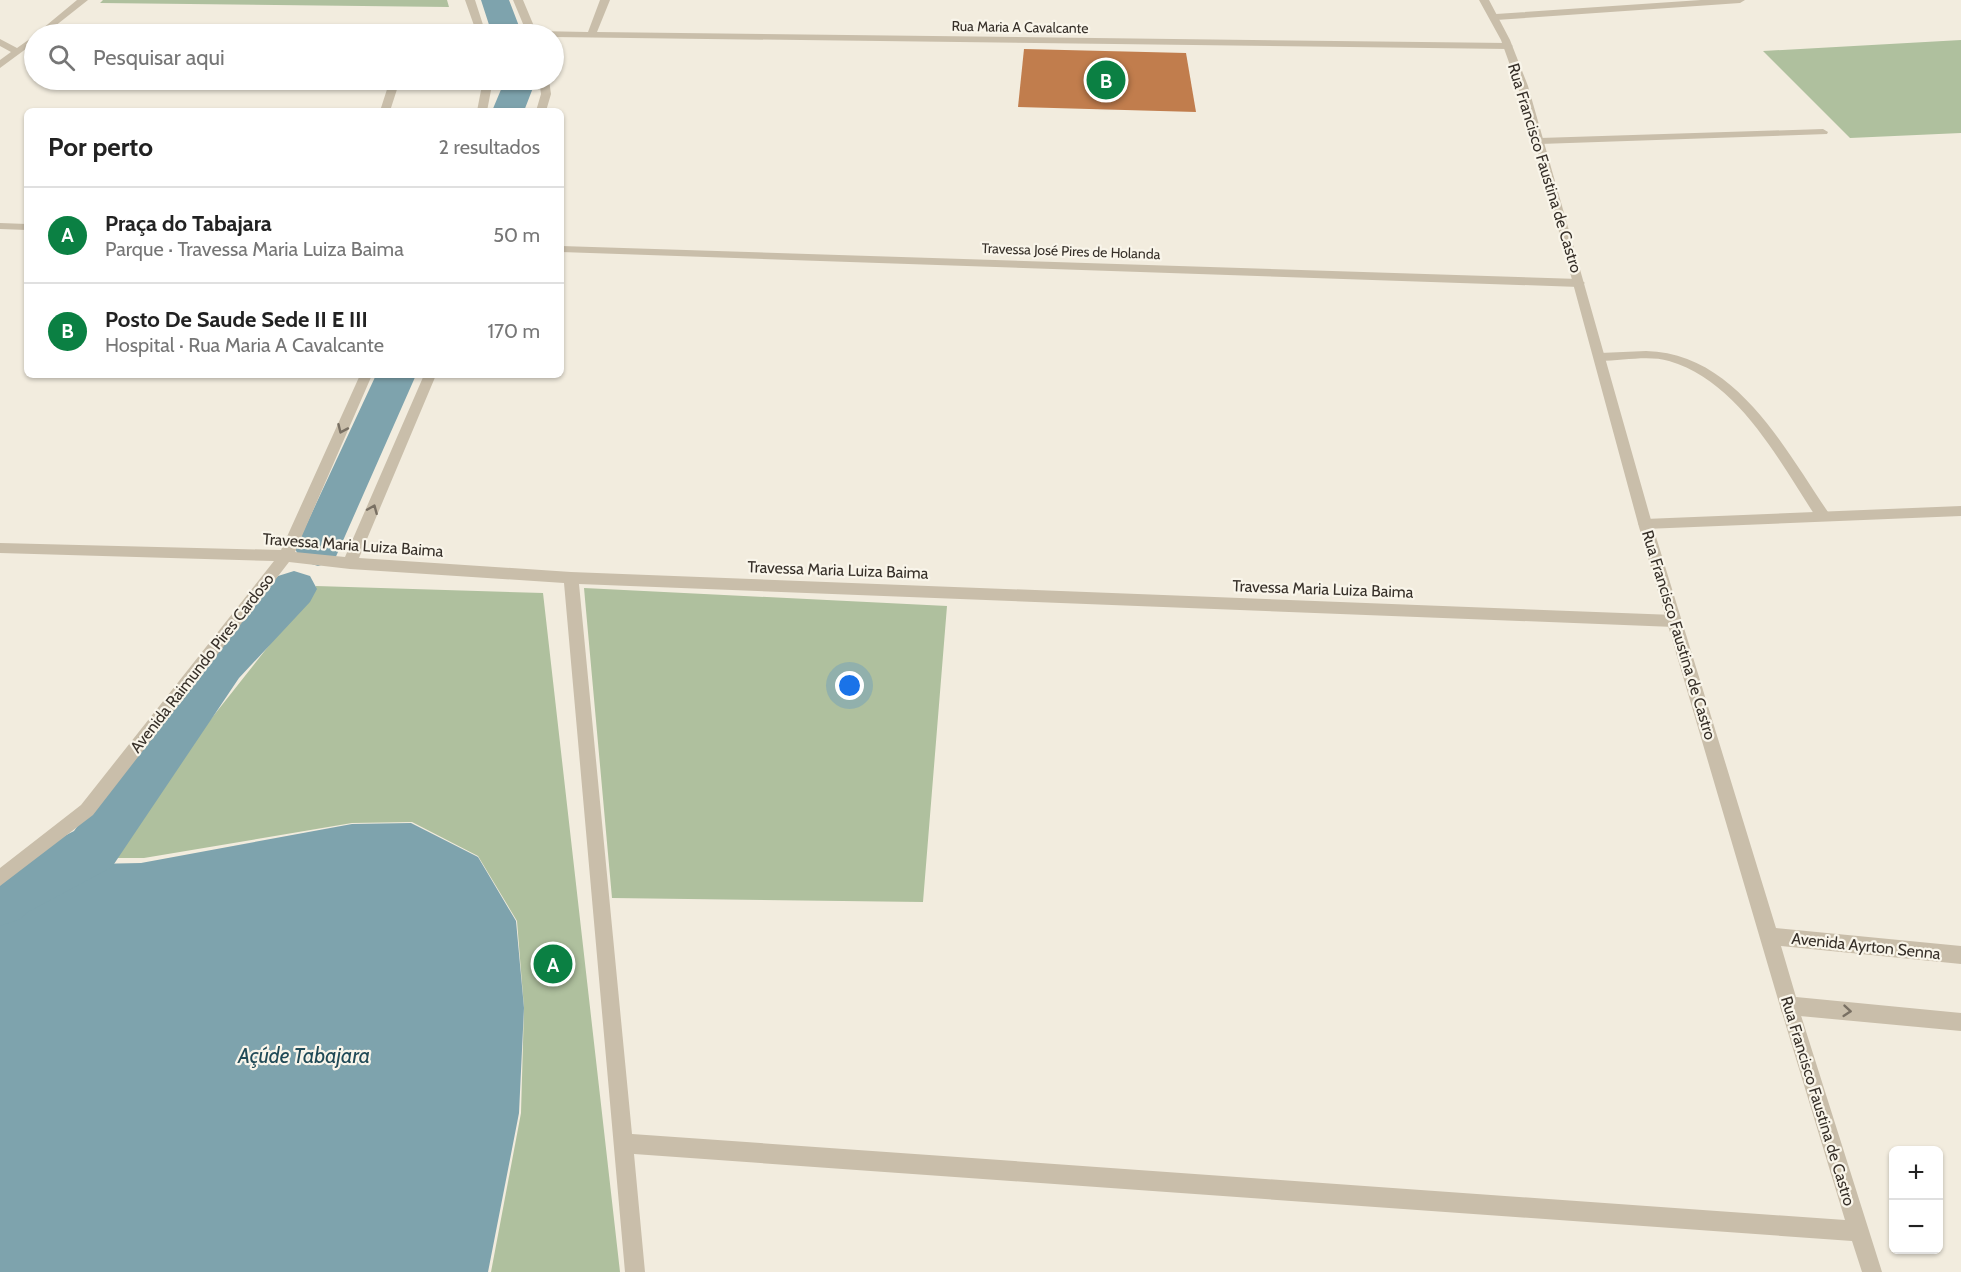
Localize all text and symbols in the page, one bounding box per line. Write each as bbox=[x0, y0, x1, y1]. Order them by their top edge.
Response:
street label: Rua Maria A Cavalcante bbox=[951, 17, 1089, 37]
search box bbox=[24, 24, 564, 90]
icon: search bbox=[45, 41, 78, 74]
text: Pesquisar aqui bbox=[93, 44, 225, 71]
pin: B bbox=[1086, 58, 1126, 103]
street label: Rua Francisco Faustina de Castro bbox=[1504, 61, 1586, 275]
text: Por perto bbox=[48, 131, 153, 163]
text: 2 resultados bbox=[439, 135, 540, 159]
text: Praça do Tabajara bbox=[105, 210, 272, 237]
text: A bbox=[61, 223, 74, 247]
text: 50 m bbox=[493, 223, 540, 247]
text: Parque · Travessa Maria Luiza Baima bbox=[105, 237, 404, 261]
street label: Travessa José Pires de Holanda bbox=[981, 239, 1161, 263]
text: Posto De Saude Sede II E III bbox=[105, 306, 368, 333]
text: B bbox=[61, 319, 74, 343]
text: 170 m bbox=[488, 319, 540, 343]
text: Hospital · Rua Maria A Cavalcante bbox=[105, 333, 384, 357]
one-way arrow bbox=[338, 422, 350, 433]
one-way arrow bbox=[366, 505, 378, 516]
street label: Rua Francisco Faustina de Castro bbox=[1638, 528, 1720, 742]
street label: Travessa Maria Luiza Baima bbox=[262, 529, 444, 561]
street label: Travessa Maria Luiza Baima bbox=[747, 557, 929, 583]
street label: Avenida Raimundo Pires Cardoso bbox=[126, 569, 278, 756]
street label: Travessa Maria Luiza Baima bbox=[1232, 576, 1414, 602]
your location bbox=[835, 671, 864, 700]
street label: Avenida Ayrton Senna bbox=[1790, 929, 1942, 963]
pin: A bbox=[534, 942, 572, 986]
street label: Rua Francisco Faustina de Castro bbox=[1777, 994, 1859, 1208]
one-way arrow bbox=[1842, 1004, 1851, 1017]
water label: Açúde Tabajara bbox=[237, 1043, 370, 1069]
map controls bbox=[1889, 1146, 1943, 1254]
button: + bbox=[1889, 1146, 1943, 1200]
button: − bbox=[1889, 1200, 1943, 1254]

